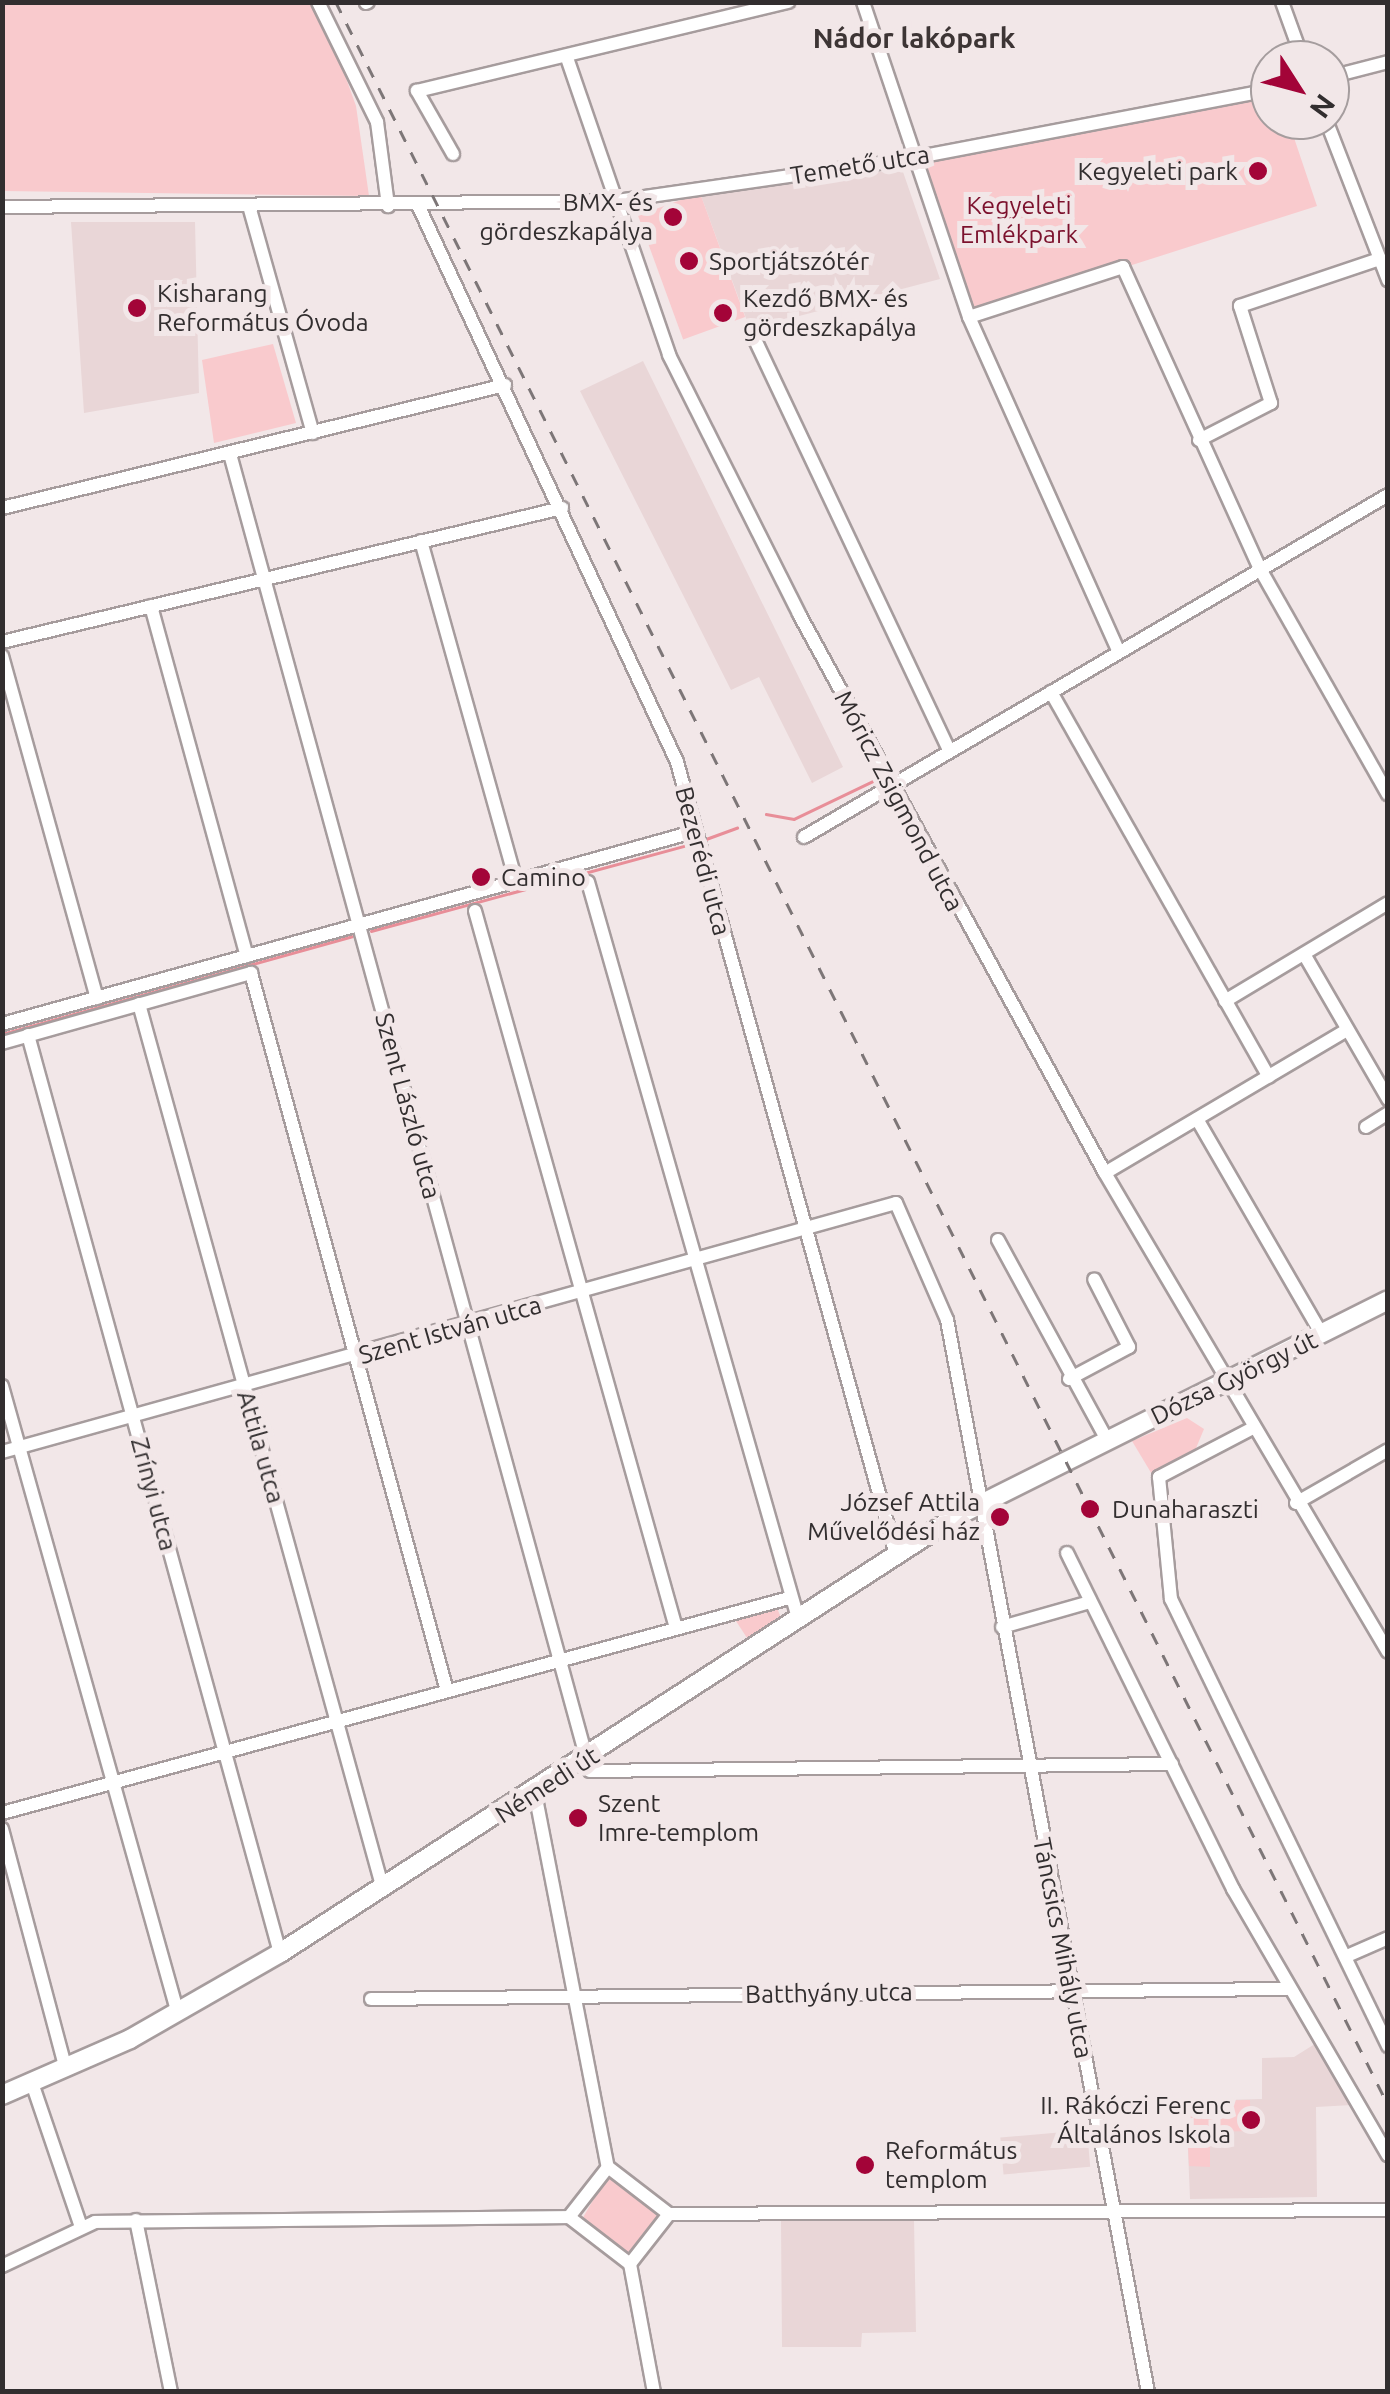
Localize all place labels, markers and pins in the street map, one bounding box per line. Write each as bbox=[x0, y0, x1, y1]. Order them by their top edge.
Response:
place label: Kegyeleti park bbox=[1078, 156, 1238, 186]
marker: Kegyeleti park bbox=[1247, 160, 1269, 182]
place label: BMX- és gördeszkapálya bbox=[479, 188, 653, 247]
marker: BMX- és gördeszkapálya bbox=[662, 206, 684, 228]
place label: Sportjátszótér bbox=[709, 246, 869, 276]
marker: Sportjátszótér bbox=[678, 250, 700, 272]
place label: Kisharang Református Óvoda bbox=[157, 279, 369, 338]
place label: Kezdő BMX- és gördeszkapálya bbox=[743, 284, 917, 343]
marker: Kisharang Református Óvoda bbox=[126, 297, 148, 319]
marker: Kezdő BMX- és gördeszkapálya bbox=[712, 302, 734, 324]
place label: Camino bbox=[501, 862, 586, 892]
marker: Camino bbox=[470, 866, 492, 888]
place label: József Attila Művelődési ház bbox=[807, 1488, 980, 1547]
place label: Dunaharaszti bbox=[1112, 1494, 1259, 1524]
marker: Dunaharaszti bbox=[1077, 1496, 1103, 1522]
marker: József Attila Művelődési ház bbox=[989, 1506, 1011, 1528]
place label: Szent Imre-templom bbox=[598, 1789, 759, 1848]
marker: Szent Imre-templom bbox=[567, 1807, 589, 1829]
place label: II. Rákóczi Ferenc Általános Iskola bbox=[1040, 2091, 1231, 2150]
marker: II. Rákóczi Ferenc Általános Iskola bbox=[1240, 2109, 1262, 2131]
place label: Református templom bbox=[885, 2136, 1017, 2195]
marker: Református templom bbox=[854, 2154, 876, 2176]

